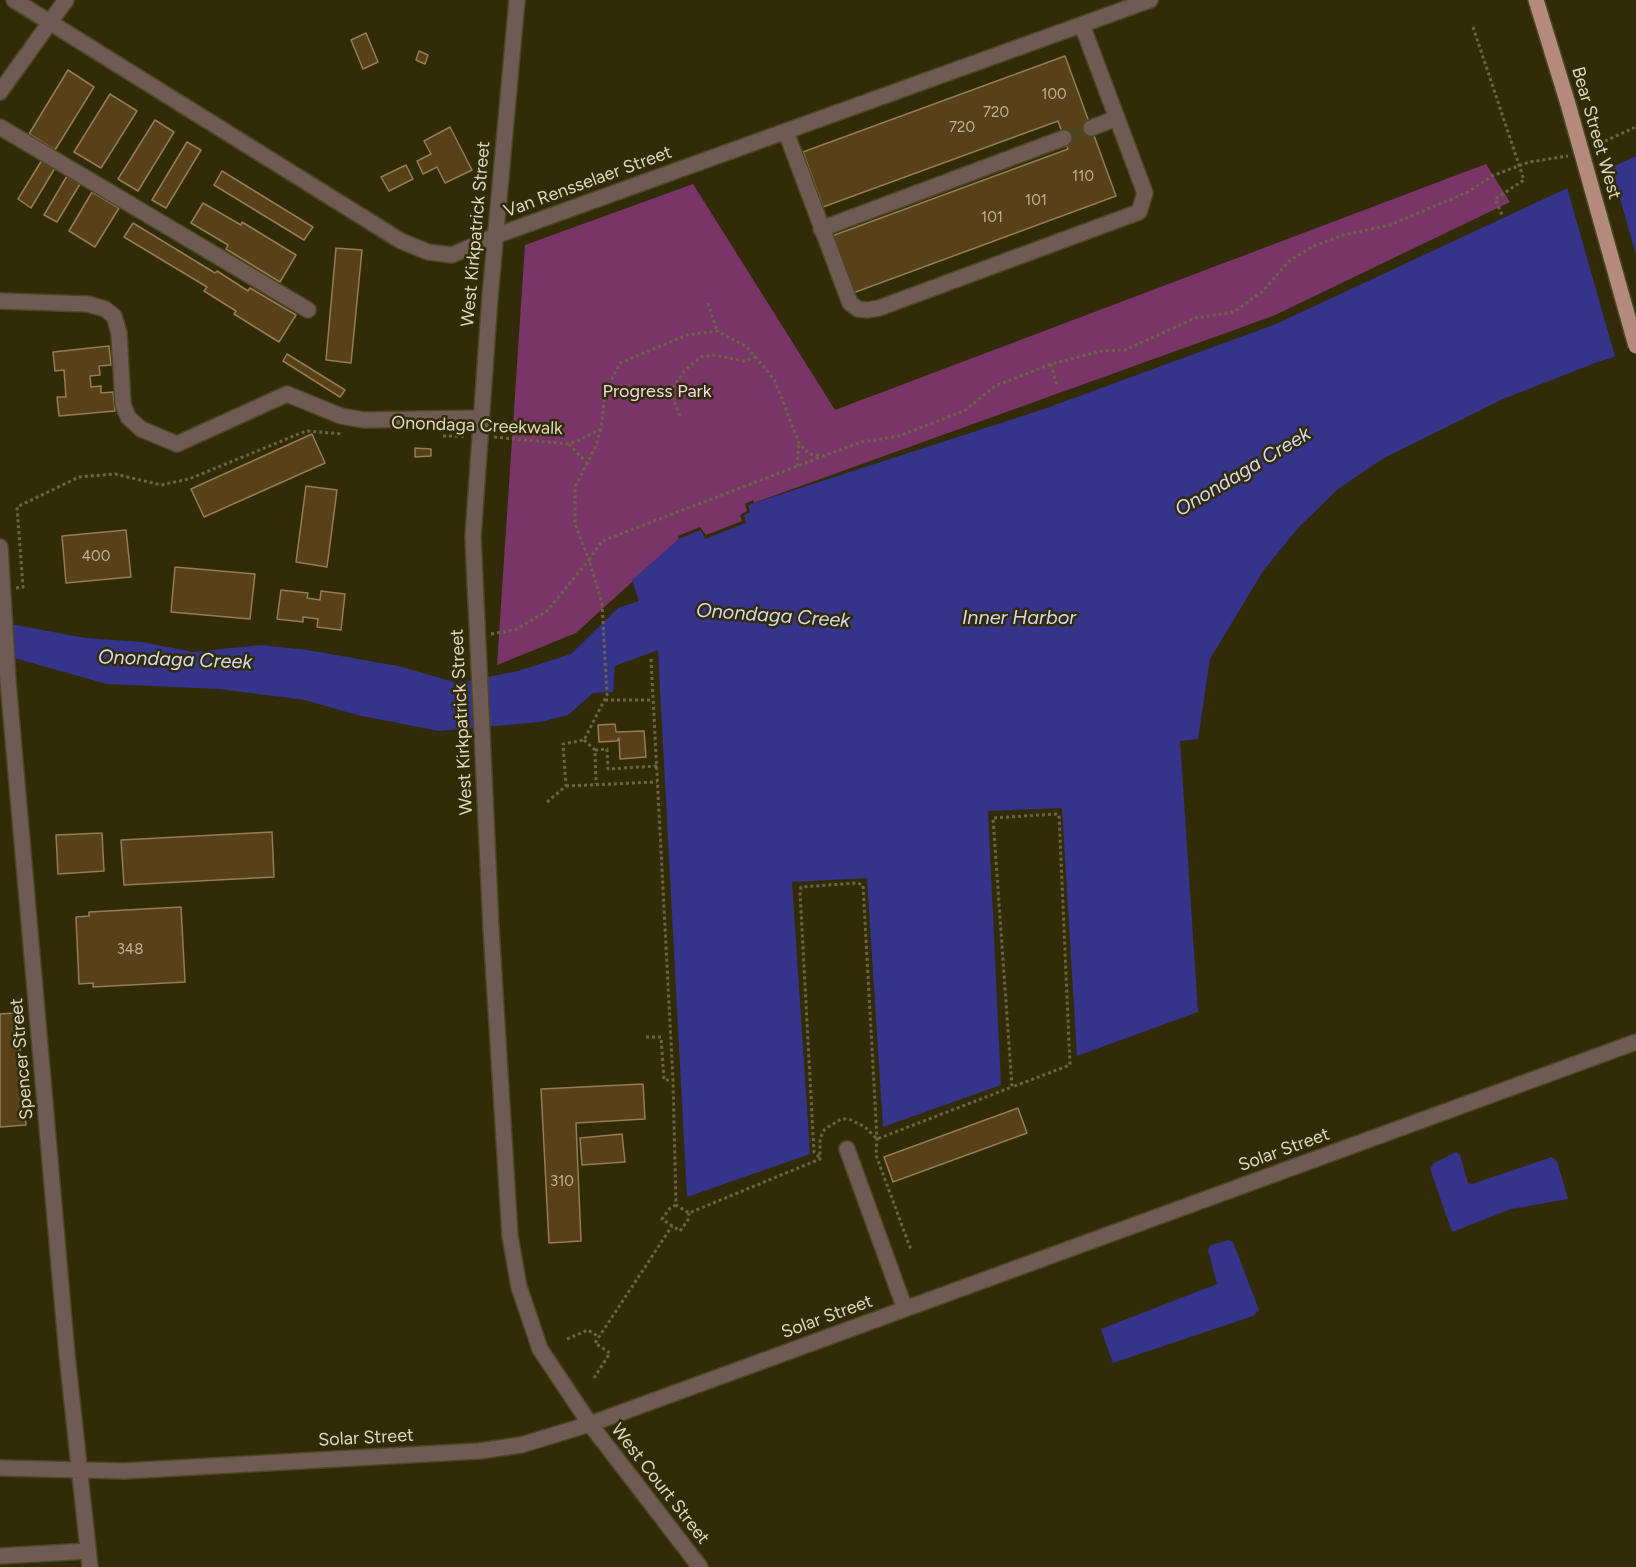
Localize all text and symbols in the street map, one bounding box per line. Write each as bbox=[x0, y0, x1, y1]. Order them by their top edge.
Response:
street label: Bear Street West bbox=[1567, 64, 1625, 202]
house number: 100 bbox=[1041, 86, 1067, 104]
house number: 720 bbox=[983, 104, 1009, 122]
house number: 720 bbox=[949, 119, 975, 137]
street label: West Kirkpatrick Street bbox=[457, 140, 495, 328]
street label: Van Rensselaer Street bbox=[501, 142, 675, 222]
house number: 110 bbox=[1072, 168, 1094, 186]
house number: 101 bbox=[1025, 192, 1047, 210]
house number: 101 bbox=[981, 209, 1003, 227]
park label: Progress Park bbox=[603, 381, 711, 403]
street label: Onondaga Creekwalk bbox=[391, 412, 563, 440]
water label: Onondaga Creek bbox=[1171, 422, 1315, 522]
house number: 400 bbox=[82, 548, 110, 566]
water label: Onondaga Creek bbox=[695, 599, 851, 633]
water label: Inner Harbor bbox=[962, 606, 1076, 630]
street label: West Kirkpatrick Street bbox=[446, 628, 478, 816]
water label: Onondaga Creek bbox=[98, 645, 252, 675]
house number: 348 bbox=[117, 941, 143, 959]
street label: Spencer Street bbox=[6, 997, 38, 1121]
street label: Solar Street bbox=[1235, 1124, 1333, 1176]
house number: 310 bbox=[550, 1173, 574, 1191]
street label: Solar Street bbox=[778, 1291, 876, 1343]
street label: West Court Street bbox=[606, 1419, 714, 1549]
street label: Solar Street bbox=[318, 1425, 414, 1451]

